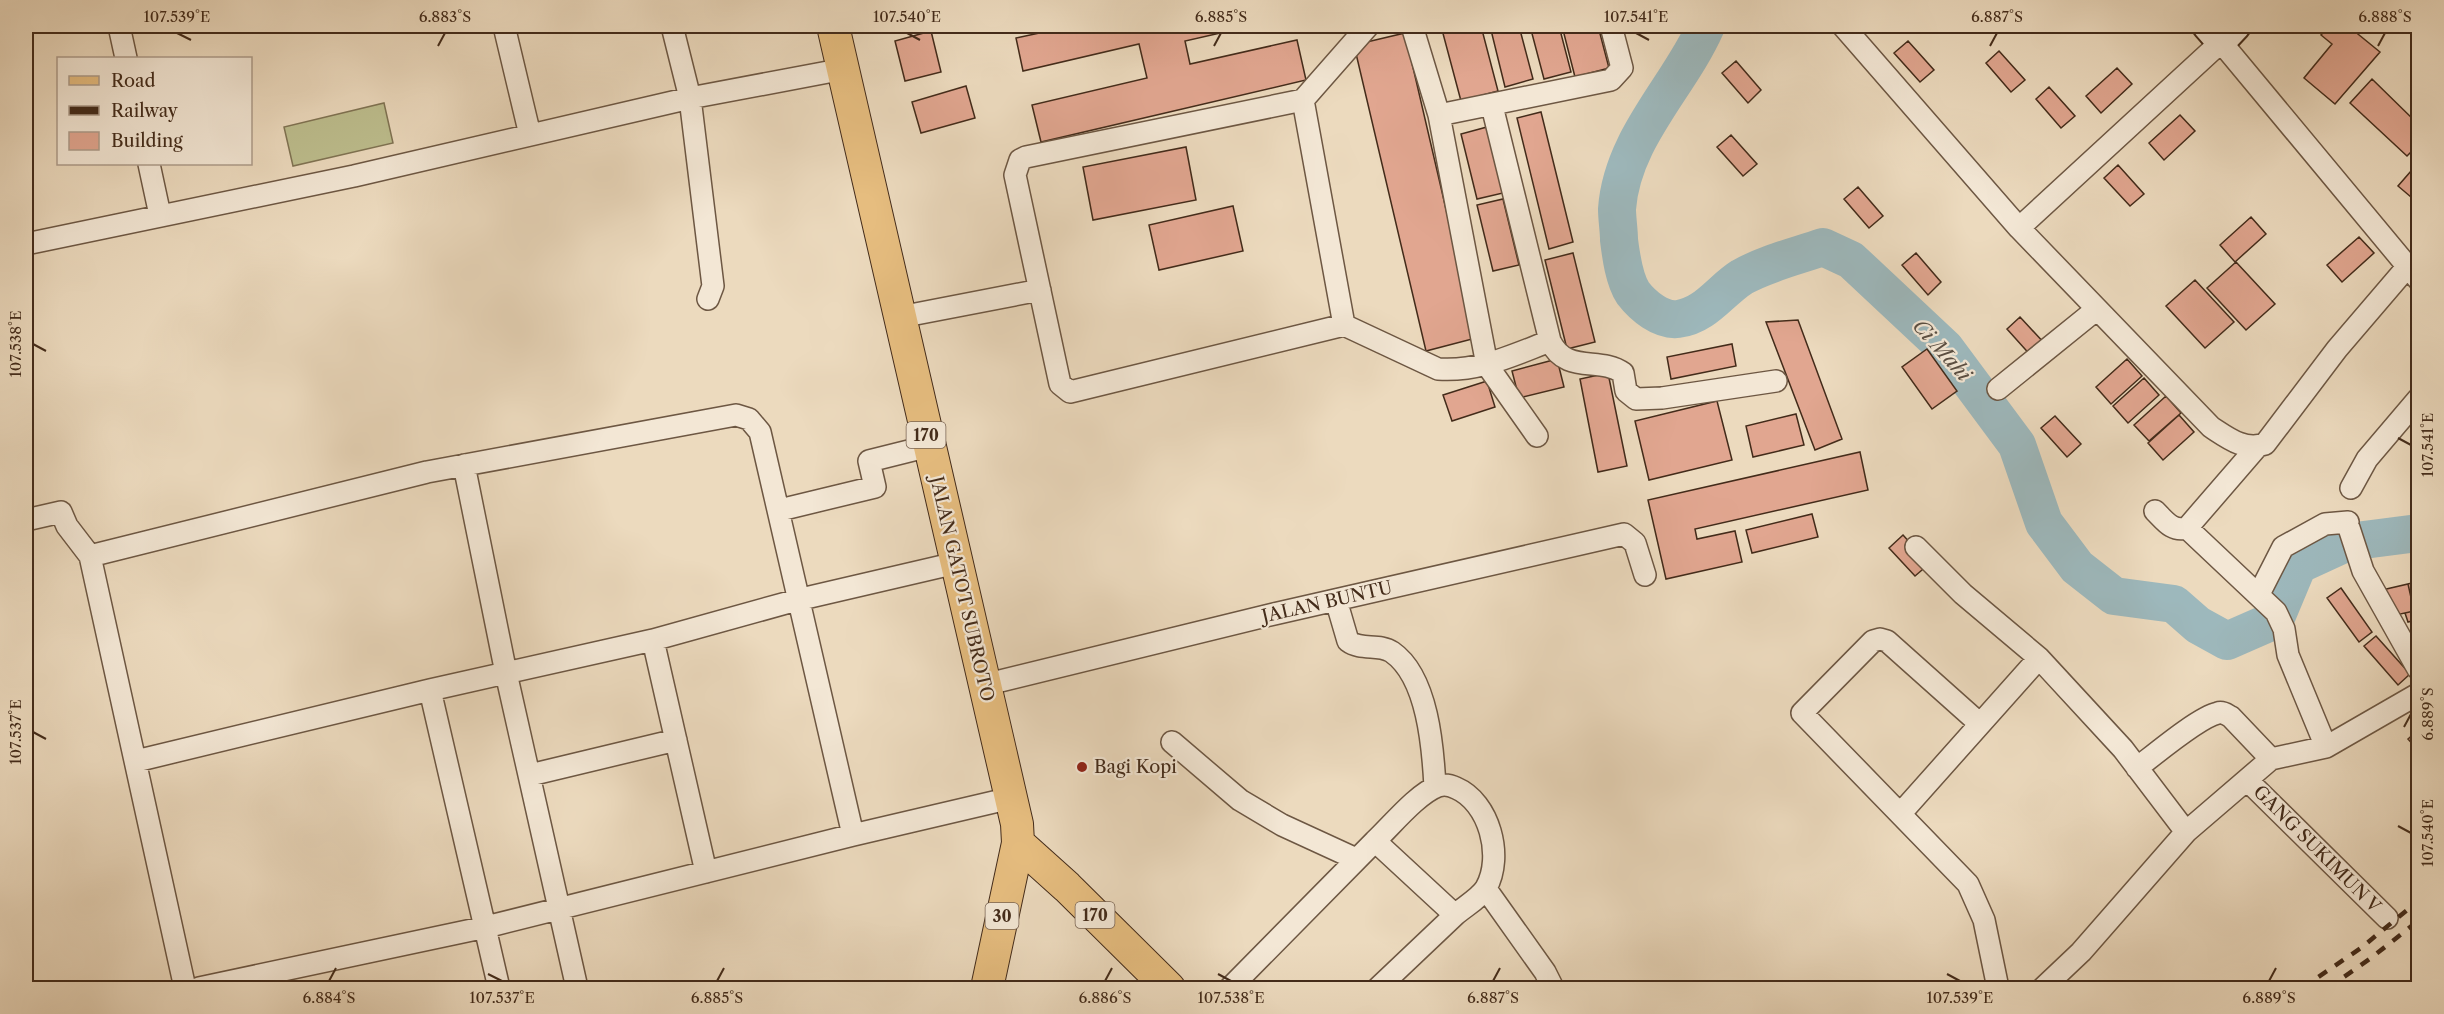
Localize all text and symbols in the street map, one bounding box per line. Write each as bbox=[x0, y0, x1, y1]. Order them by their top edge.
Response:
text: 107.539°E bbox=[144, 7, 210, 26]
text: 6.883°S bbox=[419, 7, 471, 26]
text: 107.540°E bbox=[873, 7, 941, 26]
text: 6.885°S bbox=[1195, 7, 1247, 26]
text: 107.541°E bbox=[1604, 7, 1668, 26]
text: 6.887°S bbox=[1971, 7, 2023, 26]
text: 6.888°S bbox=[2358, 7, 2412, 26]
legend bbox=[57, 57, 252, 165]
text: Road bbox=[111, 70, 156, 92]
text: Railway bbox=[111, 100, 179, 122]
text: Building bbox=[111, 130, 183, 152]
text: 107.538°E bbox=[6, 311, 25, 377]
water label: Ci Mahi bbox=[1908, 314, 1977, 387]
text: 107.541°E bbox=[2418, 413, 2437, 477]
road number: 170 bbox=[906, 422, 946, 448]
street label: JALAN GATOT SUBROTO bbox=[925, 471, 999, 704]
street label: JALAN BUNTU bbox=[1257, 576, 1394, 628]
text: 6.889°S bbox=[2418, 687, 2437, 741]
text: 107.537°E bbox=[6, 699, 25, 765]
place label: Bagi Kopi bbox=[1094, 756, 1177, 778]
marker: Bagi Kopi bbox=[1075, 760, 1089, 774]
street label: GANG SUKIMUN V bbox=[2249, 781, 2386, 918]
text: 107.540°E bbox=[2418, 799, 2437, 867]
road number: 170 bbox=[1076, 902, 1114, 928]
road number: 30 bbox=[986, 903, 1018, 929]
text: 6.884°S bbox=[302, 988, 356, 1007]
text: 107.537°E bbox=[469, 988, 535, 1007]
text: 6.885°S bbox=[691, 988, 743, 1007]
text: 6.886°S bbox=[1079, 988, 1131, 1007]
text: 107.538°E bbox=[1198, 988, 1264, 1007]
text: 6.887°S bbox=[1467, 988, 1519, 1007]
text: 107.539°E bbox=[1927, 988, 1993, 1007]
text: 6.889°S bbox=[2242, 988, 2296, 1007]

